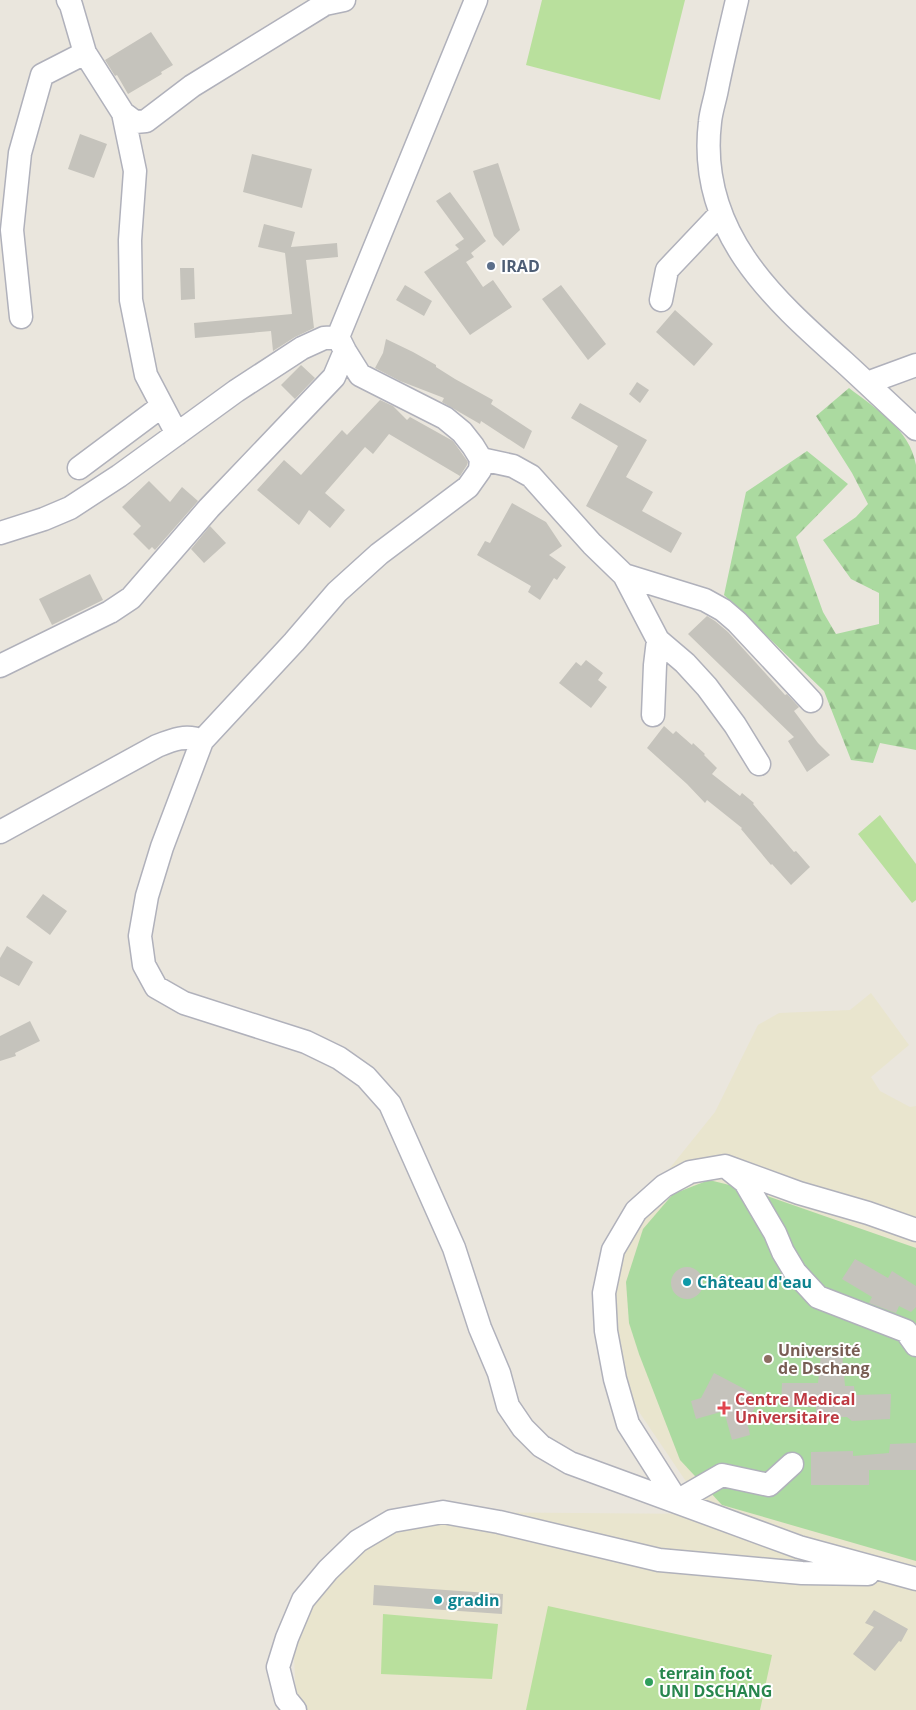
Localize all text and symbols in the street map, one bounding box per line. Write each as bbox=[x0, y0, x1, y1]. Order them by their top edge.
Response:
place label: IRAD bbox=[501, 255, 540, 277]
marker: IRAD bbox=[485, 260, 497, 272]
place label: Château d'eau bbox=[697, 1271, 812, 1293]
marker: Château d'eau bbox=[681, 1276, 693, 1288]
place label: Université de Dschang bbox=[778, 1339, 870, 1379]
marker: Université de Dschang bbox=[762, 1353, 774, 1365]
place label: Centre Medical Universitaire bbox=[735, 1388, 855, 1428]
marker: Centre Medical Universitaire bbox=[717, 1401, 731, 1415]
place label: gradin bbox=[448, 1589, 500, 1611]
marker: gradin bbox=[432, 1594, 444, 1606]
place label: terrain foot UNI DSCHANG bbox=[659, 1662, 772, 1702]
marker: terrain foot UNI DSCHANG bbox=[643, 1676, 655, 1688]

